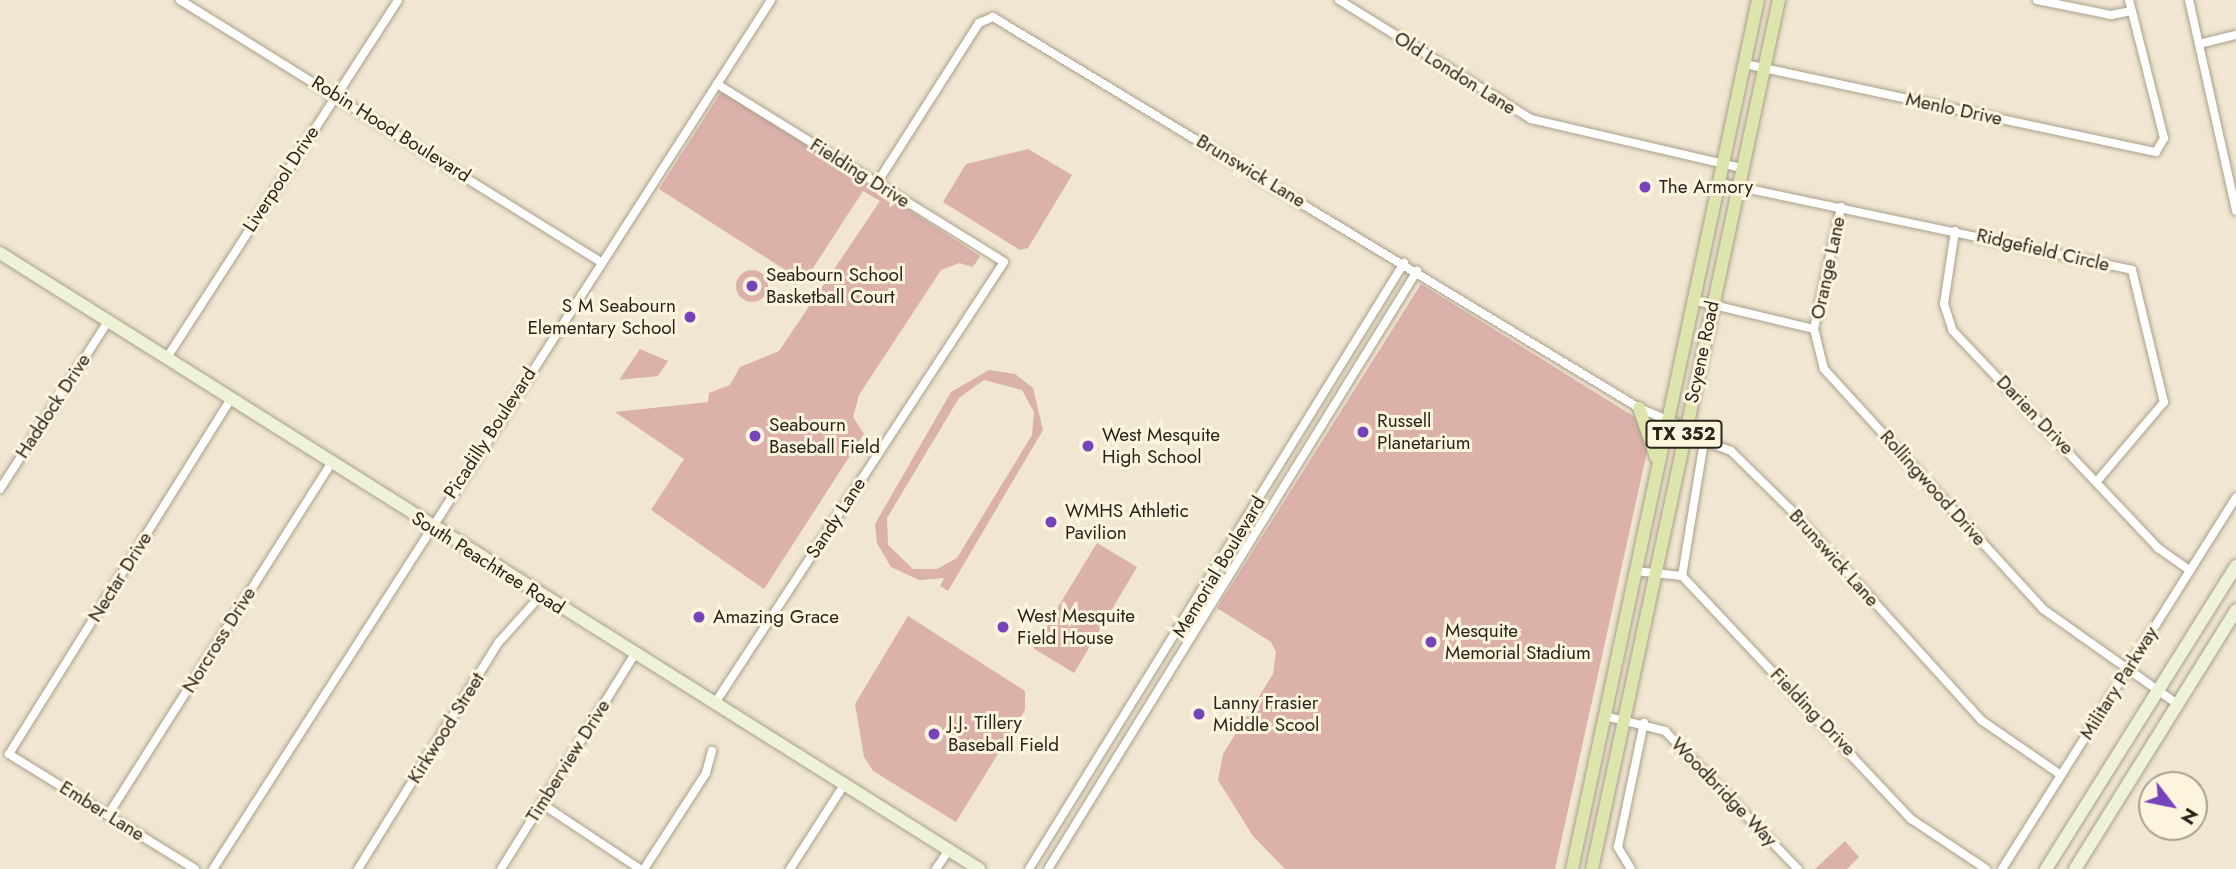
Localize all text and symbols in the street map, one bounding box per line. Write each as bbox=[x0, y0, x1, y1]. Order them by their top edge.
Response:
street label: Old London Lane bbox=[1390, 26, 1520, 120]
street label: Robin Hood Boulevard bbox=[307, 71, 475, 187]
street label: Menlo Drive bbox=[1904, 88, 2004, 130]
street label: Liverpool Drive bbox=[238, 122, 324, 236]
street label: Brunswick Lane bbox=[1192, 130, 1310, 212]
street label: Fielding Drive bbox=[806, 133, 914, 213]
place label: The Armory bbox=[1659, 176, 1753, 198]
marker: The Armory bbox=[1637, 179, 1653, 195]
street label: Orange Lane bbox=[1806, 215, 1850, 321]
street label: Ridgefield Circle bbox=[1974, 224, 2112, 276]
place label: Seabourn School Basketball Court bbox=[766, 264, 903, 308]
marker: Seabourn School Basketball Court bbox=[744, 278, 760, 294]
place label: S M Seabourn Elementary School bbox=[527, 295, 676, 339]
street label: Scyene Road bbox=[1680, 299, 1724, 405]
marker: S M Seabourn Elementary School bbox=[682, 309, 698, 325]
street label: Haddock Drive bbox=[11, 349, 95, 463]
street label: Picadilly Boulevard bbox=[439, 363, 541, 503]
street label: Darien Drive bbox=[1992, 371, 2078, 459]
place label: Russell Planetarium bbox=[1377, 410, 1471, 454]
place label: Seabourn Baseball Field bbox=[769, 414, 880, 458]
road number: TX 352 bbox=[1646, 420, 1722, 448]
place label: West Mesquite High School bbox=[1102, 424, 1220, 468]
marker: Russell Planetarium bbox=[1355, 424, 1371, 440]
street label: Rollingwood Drive bbox=[1875, 426, 1991, 550]
marker: Seabourn Baseball Field bbox=[747, 428, 763, 444]
marker: West Mesquite High School bbox=[1080, 438, 1096, 454]
street label: Sandy Lane bbox=[801, 473, 871, 563]
street label: Memorial Boulevard bbox=[1168, 492, 1270, 642]
place label: WMHS Athletic Pavilion bbox=[1065, 500, 1189, 544]
street label: Brunswick Lane bbox=[1784, 505, 1884, 611]
street label: South Peachtree Road bbox=[407, 507, 569, 619]
marker: WMHS Athletic Pavilion bbox=[1043, 514, 1059, 530]
street label: Nectar Drive bbox=[83, 528, 157, 626]
street label: Norcross Drive bbox=[177, 583, 261, 697]
place label: West Mesquite Field House bbox=[1017, 605, 1135, 649]
place label: Amazing Grace bbox=[713, 606, 839, 628]
marker: Amazing Grace bbox=[691, 609, 707, 625]
marker: West Mesquite Field House bbox=[995, 619, 1011, 635]
place label: Mesquite Memorial Stadium bbox=[1445, 620, 1591, 664]
street label: Military Parkway bbox=[2075, 622, 2163, 744]
marker: Mesquite Memorial Stadium bbox=[1423, 634, 1439, 650]
street label: Fielding Drive bbox=[1766, 663, 1860, 761]
street label: Kirkwood Street bbox=[403, 668, 489, 788]
place label: Lanny Frasier Middle Scool bbox=[1213, 692, 1319, 736]
street label: Timberview Drive bbox=[521, 696, 615, 826]
marker: Lanny Frasier Middle Scool bbox=[1191, 706, 1207, 722]
place label: J.J. Tillery Baseball Field bbox=[948, 712, 1059, 756]
marker: J.J. Tillery Baseball Field bbox=[926, 726, 942, 742]
street label: Woodbridge Way bbox=[1666, 733, 1782, 851]
north arrow bbox=[2138, 771, 2208, 841]
street label: Ember Lane bbox=[55, 776, 149, 846]
text: N bbox=[2174, 803, 2205, 830]

